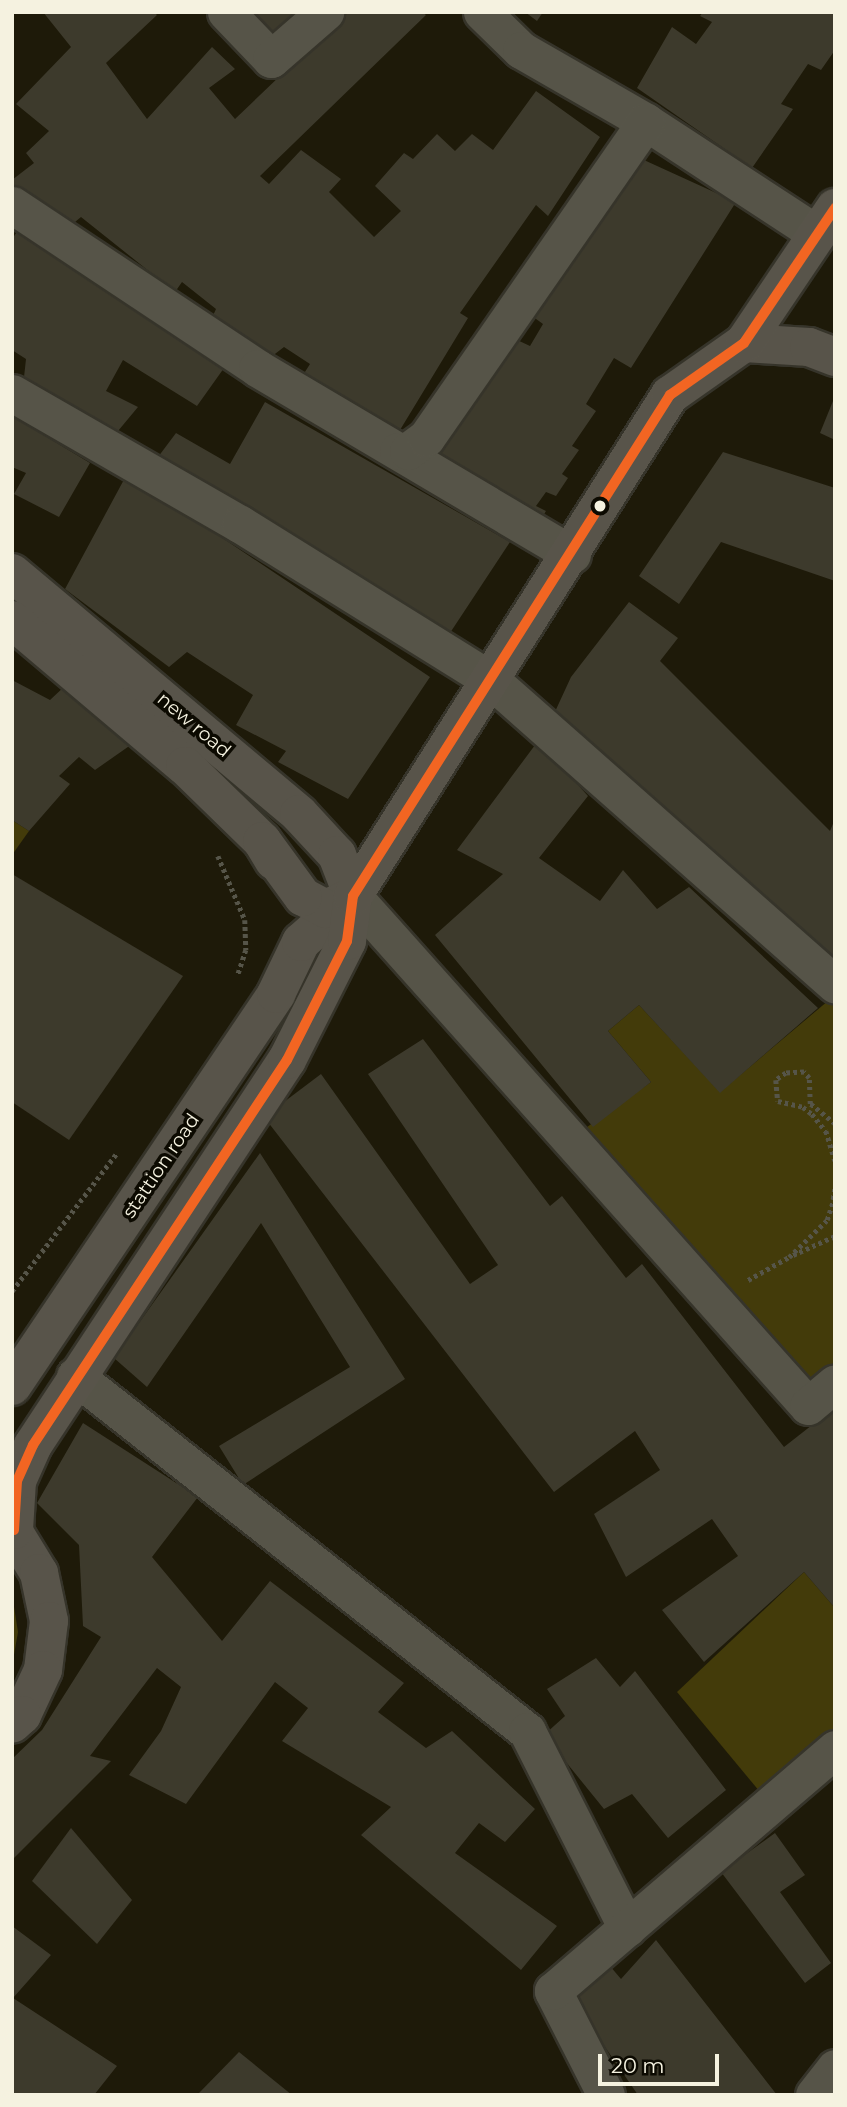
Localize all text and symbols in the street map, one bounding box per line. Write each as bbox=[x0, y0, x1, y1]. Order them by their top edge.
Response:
unlabelled marker bbox=[593, 499, 607, 513]
street label: new road bbox=[153, 688, 235, 762]
street label: stattion road bbox=[118, 1109, 204, 1223]
scale bar bbox=[602, 2040, 723, 2084]
text: 20 m bbox=[611, 2053, 665, 2078]

